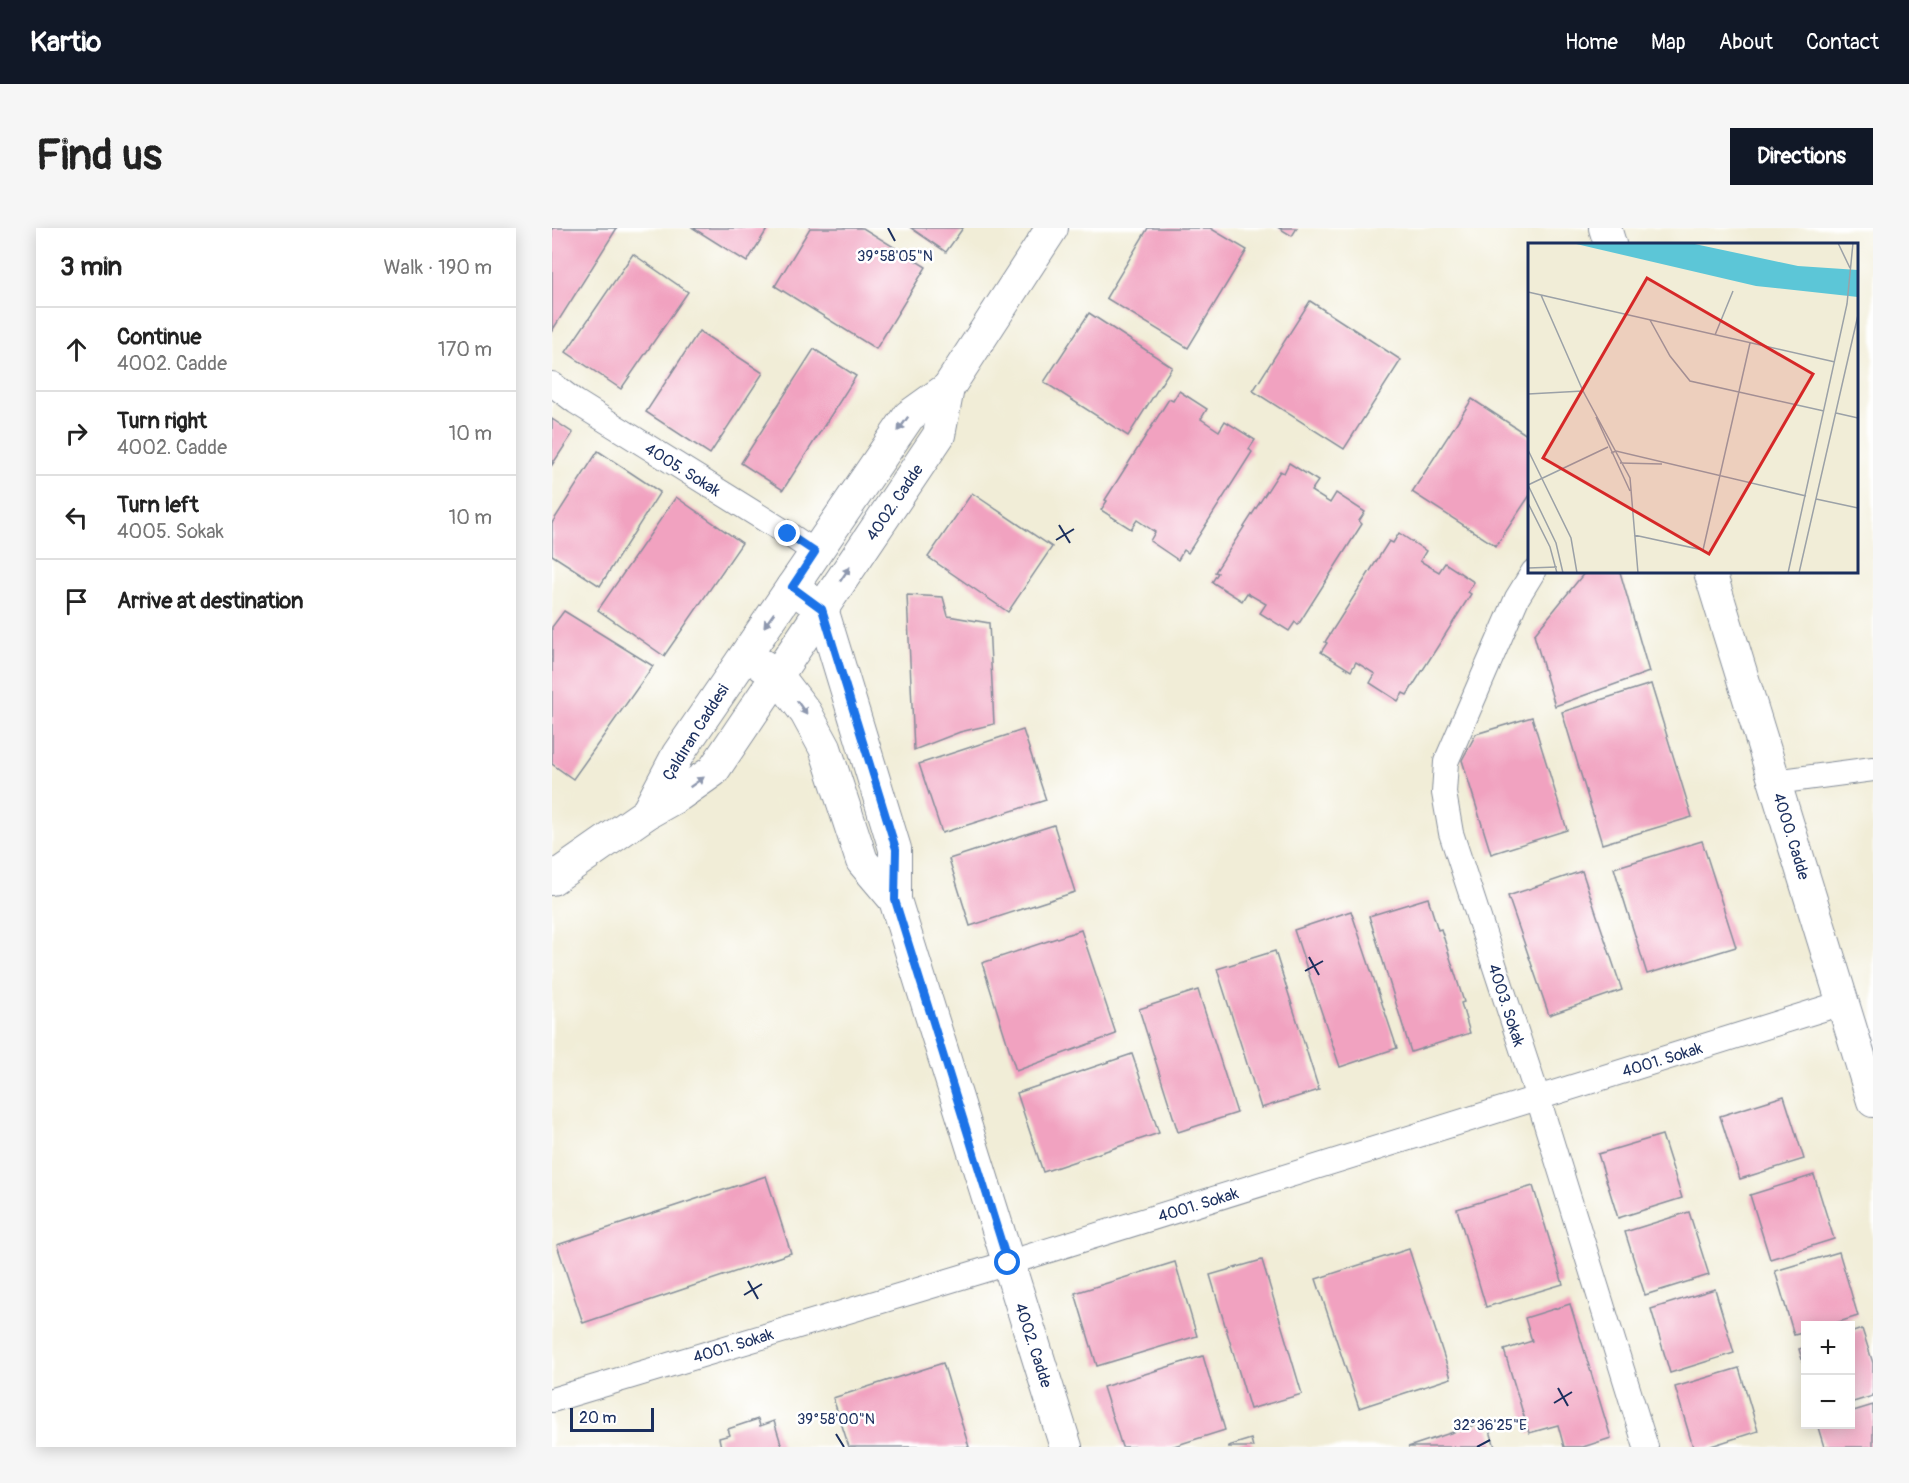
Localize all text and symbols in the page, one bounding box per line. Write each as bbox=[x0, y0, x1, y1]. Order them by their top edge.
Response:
text: Kartio bbox=[30, 25, 101, 60]
text: Home bbox=[1565, 29, 1618, 56]
text: Map bbox=[1651, 29, 1686, 56]
text: About bbox=[1719, 29, 1773, 56]
text: Contact bbox=[1806, 29, 1879, 56]
button: Directions bbox=[1730, 128, 1873, 185]
text: Find us bbox=[36, 130, 162, 182]
inset map bbox=[1528, 243, 1858, 573]
text: 39°58'05"N bbox=[857, 247, 933, 266]
text: 3 min bbox=[60, 251, 122, 283]
text: Walk · 190 m bbox=[384, 255, 492, 280]
text: Continue bbox=[117, 323, 201, 351]
icon: ahead bbox=[60, 333, 93, 366]
text: 170 m bbox=[438, 337, 492, 362]
text: 4002. Cadde bbox=[117, 351, 227, 376]
text: Turn right bbox=[117, 407, 207, 435]
one-way arrow bbox=[897, 416, 909, 432]
icon: right bbox=[60, 417, 93, 450]
text: 10 m bbox=[448, 421, 492, 446]
text: 4002. Cadde bbox=[117, 435, 227, 460]
street label: 4005. Sokak bbox=[641, 439, 724, 501]
street label: 4002. Cadde bbox=[862, 460, 928, 545]
text: Turn left bbox=[117, 491, 199, 519]
icon: left bbox=[60, 501, 93, 534]
text: 10 m bbox=[448, 505, 492, 530]
text: 4005. Sokak bbox=[117, 519, 224, 544]
route end bbox=[774, 520, 800, 546]
one-way arrow bbox=[839, 567, 851, 583]
icon: arrive bbox=[60, 585, 93, 618]
text: Arrive at destination bbox=[117, 587, 303, 615]
one-way arrow bbox=[763, 611, 775, 627]
street label: Çaldıran Caddesi bbox=[658, 681, 733, 784]
one-way arrow bbox=[796, 700, 808, 716]
one-way arrow bbox=[688, 776, 704, 788]
street label: 4000. Cadde bbox=[1768, 790, 1814, 882]
street label: 4003. Sokak bbox=[1483, 961, 1529, 1049]
street label: 4001. Sokak bbox=[1620, 1038, 1705, 1082]
street label: 4001. Sokak bbox=[1156, 1183, 1241, 1227]
route start bbox=[994, 1249, 1020, 1275]
street label: 4002. Cadde bbox=[1010, 1300, 1056, 1390]
map controls bbox=[1801, 1321, 1855, 1429]
button: + bbox=[1801, 1321, 1855, 1375]
street label: 4001. Sokak bbox=[691, 1324, 776, 1368]
button: − bbox=[1801, 1375, 1855, 1429]
scale bar bbox=[570, 1405, 654, 1432]
text: 20 m bbox=[579, 1408, 617, 1428]
text: 39°58'00"N bbox=[797, 1410, 875, 1429]
text: 32°36'25"E bbox=[1453, 1416, 1527, 1435]

